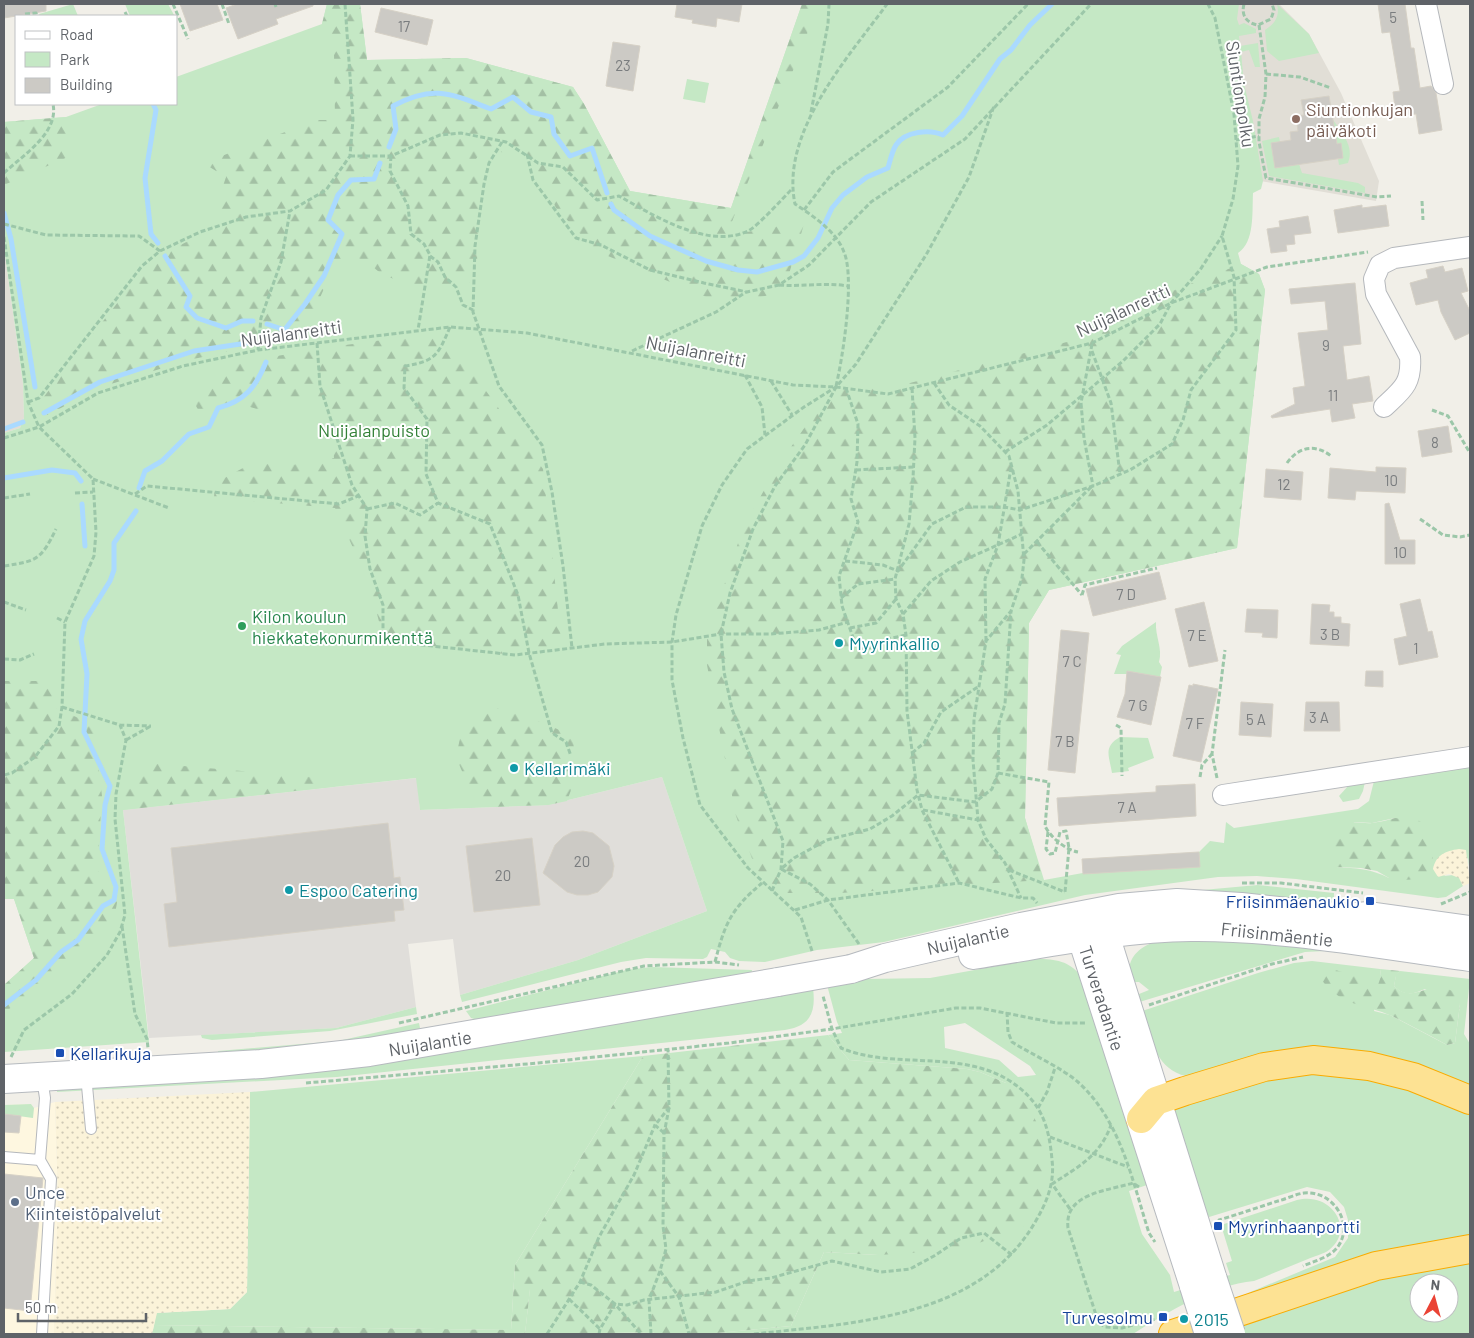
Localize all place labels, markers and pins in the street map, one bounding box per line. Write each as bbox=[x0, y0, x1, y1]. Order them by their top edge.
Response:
place label: Siuntionkujan päiväkoti bbox=[1306, 98, 1413, 141]
marker: Siuntionkujan päiväkoti bbox=[1290, 113, 1302, 125]
place label: Kilon koulun hiekkatekonurmikenttä bbox=[252, 605, 433, 648]
marker: Kilon koulun hiekkatekonurmikenttä bbox=[236, 620, 248, 632]
place label: Myyrinkallio bbox=[849, 632, 940, 654]
marker: Myyrinkallio bbox=[833, 637, 845, 649]
place label: Kellarimäki bbox=[524, 757, 611, 779]
marker: Kellarimäki bbox=[508, 762, 520, 774]
place label: Espoo Catering bbox=[299, 879, 418, 901]
marker: Espoo Catering bbox=[283, 884, 295, 896]
place label: Friisinmäenaukio bbox=[1226, 890, 1360, 912]
marker: Friisinmäenaukio bbox=[1364, 895, 1376, 907]
place label: Kellarikuja bbox=[70, 1042, 151, 1064]
marker: Kellarikuja bbox=[54, 1047, 66, 1059]
place label: Unce Kiinteistöpalvelut bbox=[25, 1181, 161, 1224]
marker: Unce Kiinteistöpalvelut bbox=[9, 1196, 21, 1208]
place label: Myyrinhaanportti bbox=[1228, 1215, 1360, 1237]
marker: Myyrinhaanportti bbox=[1212, 1220, 1224, 1232]
place label: Turvesolmu bbox=[1062, 1306, 1153, 1328]
place label: 2015 bbox=[1194, 1308, 1229, 1330]
marker: Turvesolmu bbox=[1157, 1311, 1169, 1323]
marker: 2015 bbox=[1178, 1313, 1190, 1325]

